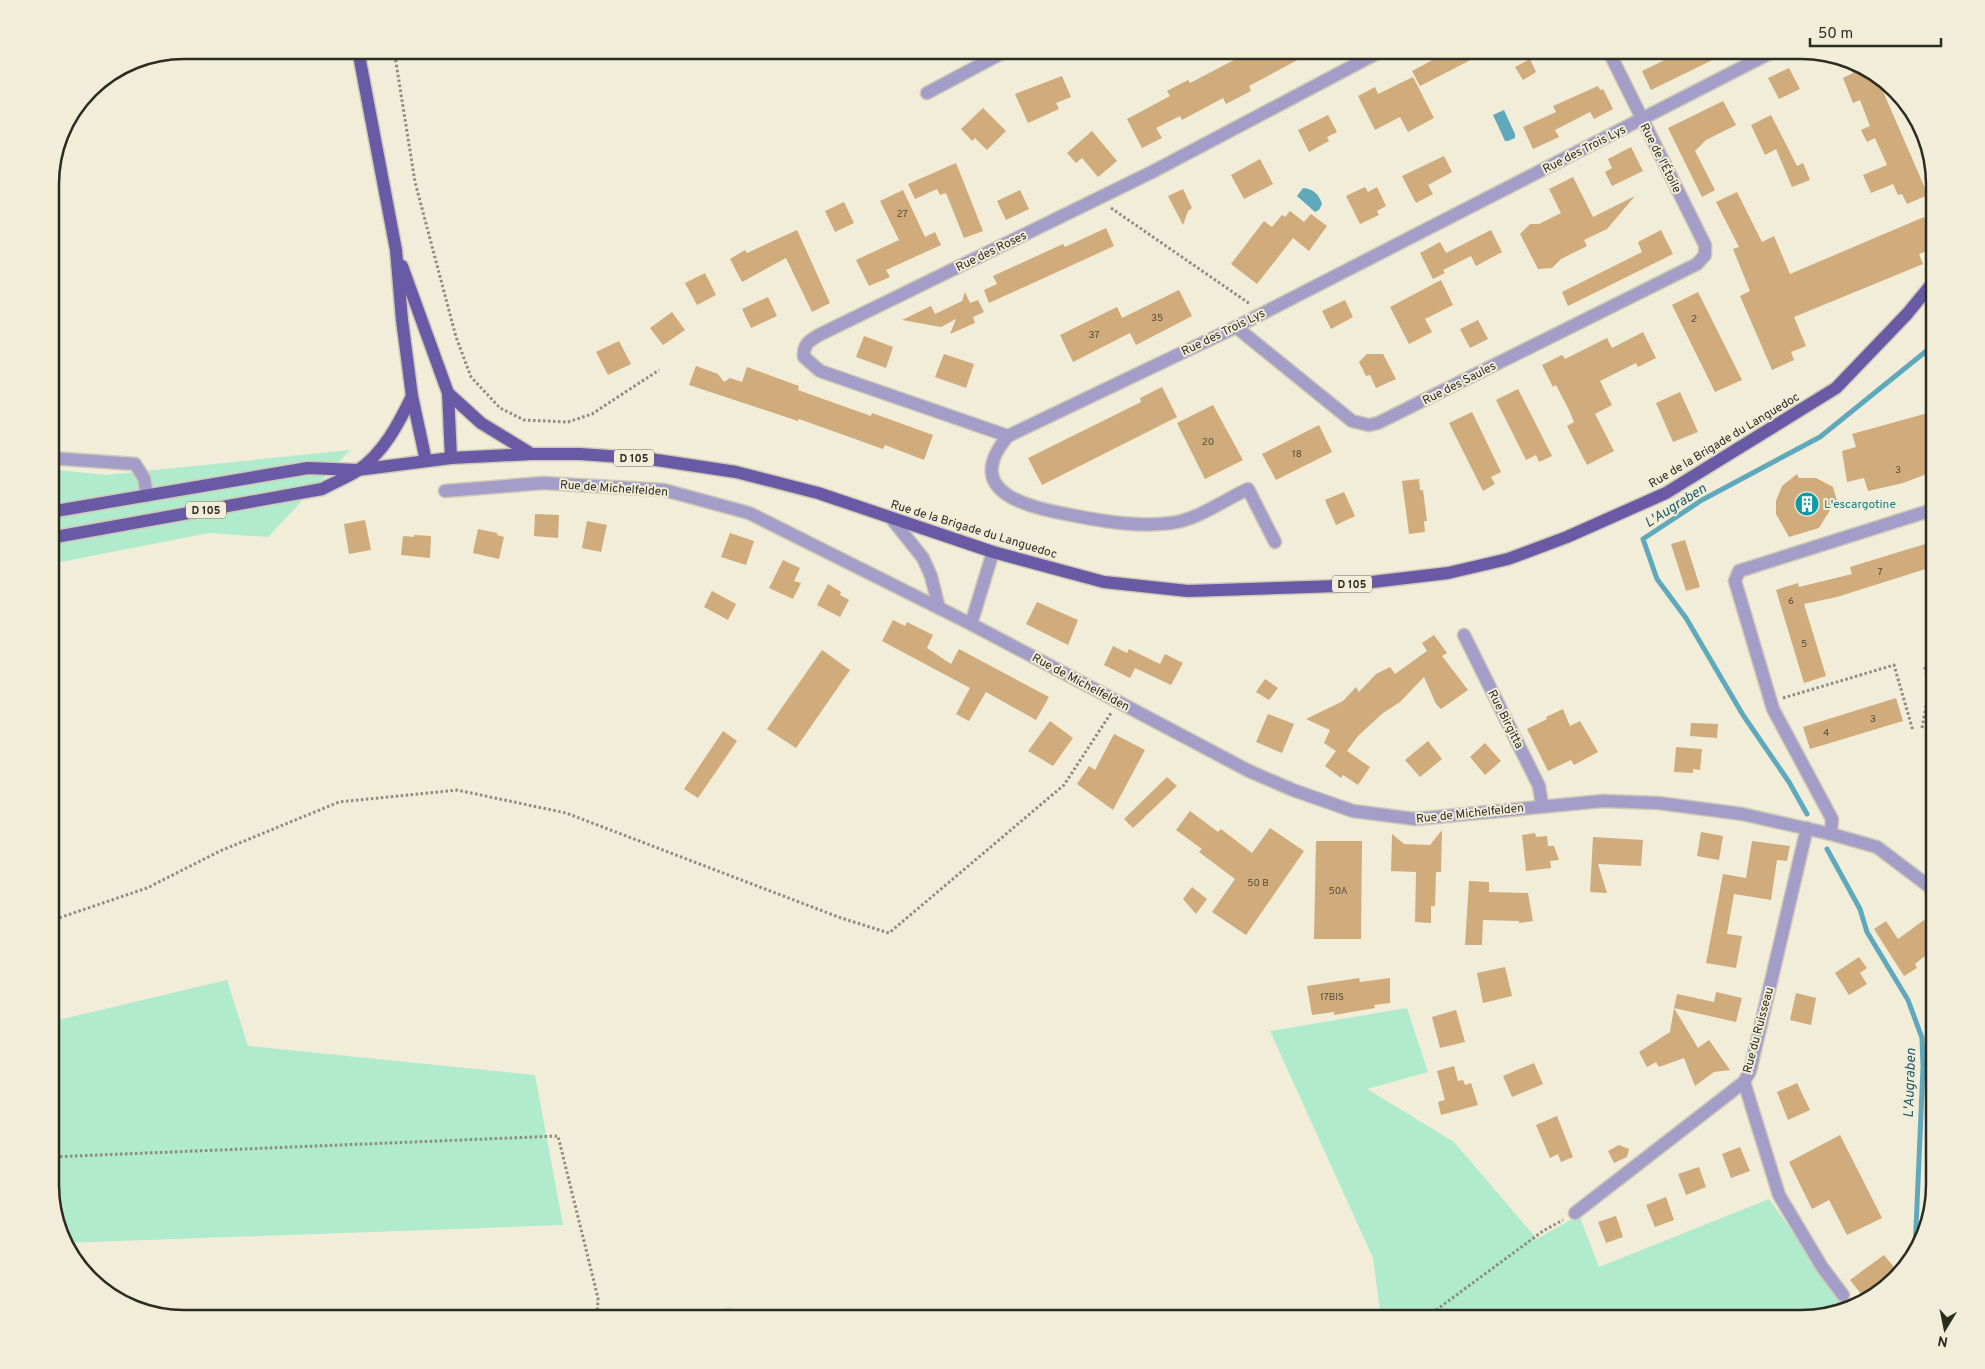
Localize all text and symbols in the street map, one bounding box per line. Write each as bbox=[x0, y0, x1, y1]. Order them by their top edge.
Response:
scale bar bbox=[1810, 15, 1941, 47]
text: 50 m bbox=[1818, 25, 1853, 44]
street label: Rue de l'Étoile bbox=[1636, 121, 1685, 196]
street label: Rue des Trois Lys bbox=[1540, 122, 1629, 178]
house number: 27 bbox=[896, 208, 908, 221]
street label: Rue des Roses bbox=[953, 228, 1030, 276]
street label: Rue des Trois Lys bbox=[1179, 306, 1268, 360]
house number: 35 bbox=[1151, 312, 1163, 325]
house number: 2 bbox=[1691, 313, 1697, 326]
house number: 37 bbox=[1088, 329, 1100, 342]
street label: Rue des Saules bbox=[1420, 358, 1499, 409]
street label: Rue de la Brigade du Languedoc bbox=[1646, 389, 1803, 492]
house number: 20 bbox=[1202, 436, 1214, 449]
house number: 18 bbox=[1292, 448, 1302, 461]
road number: D 105 bbox=[614, 449, 654, 466]
house number: 3 bbox=[1895, 464, 1901, 477]
street label: Rue de Michelfelden bbox=[559, 477, 669, 501]
water label: L'Augraben bbox=[1642, 480, 1710, 532]
building icon: L'escargotine bbox=[1794, 491, 1820, 517]
street label: Rue de la Brigade du Languedoc bbox=[889, 497, 1059, 563]
place label: L'escargotine bbox=[1824, 497, 1896, 513]
road number: D 105 bbox=[186, 502, 226, 518]
house number: 7 bbox=[1877, 566, 1883, 579]
road number: D 105 bbox=[1332, 576, 1372, 592]
house number: 6 bbox=[1788, 595, 1794, 608]
house number: 5 bbox=[1801, 638, 1807, 651]
street label: Rue de Michelfelden bbox=[1029, 650, 1132, 715]
street label: Rue Birgitta bbox=[1483, 687, 1527, 752]
house number: 3 bbox=[1870, 713, 1876, 726]
house number: 4 bbox=[1823, 727, 1829, 740]
street label: Rue de Michelfelden bbox=[1415, 800, 1525, 828]
house number: 50 B bbox=[1247, 877, 1269, 890]
house number: 50A bbox=[1328, 885, 1348, 898]
street label: Rue du Ruisseau bbox=[1740, 986, 1778, 1075]
house number: 17BIS bbox=[1320, 991, 1344, 1004]
water label: L'Augraben bbox=[1901, 1048, 1920, 1118]
north arrow bbox=[1920, 1304, 1970, 1354]
text: N bbox=[1937, 1331, 1949, 1350]

